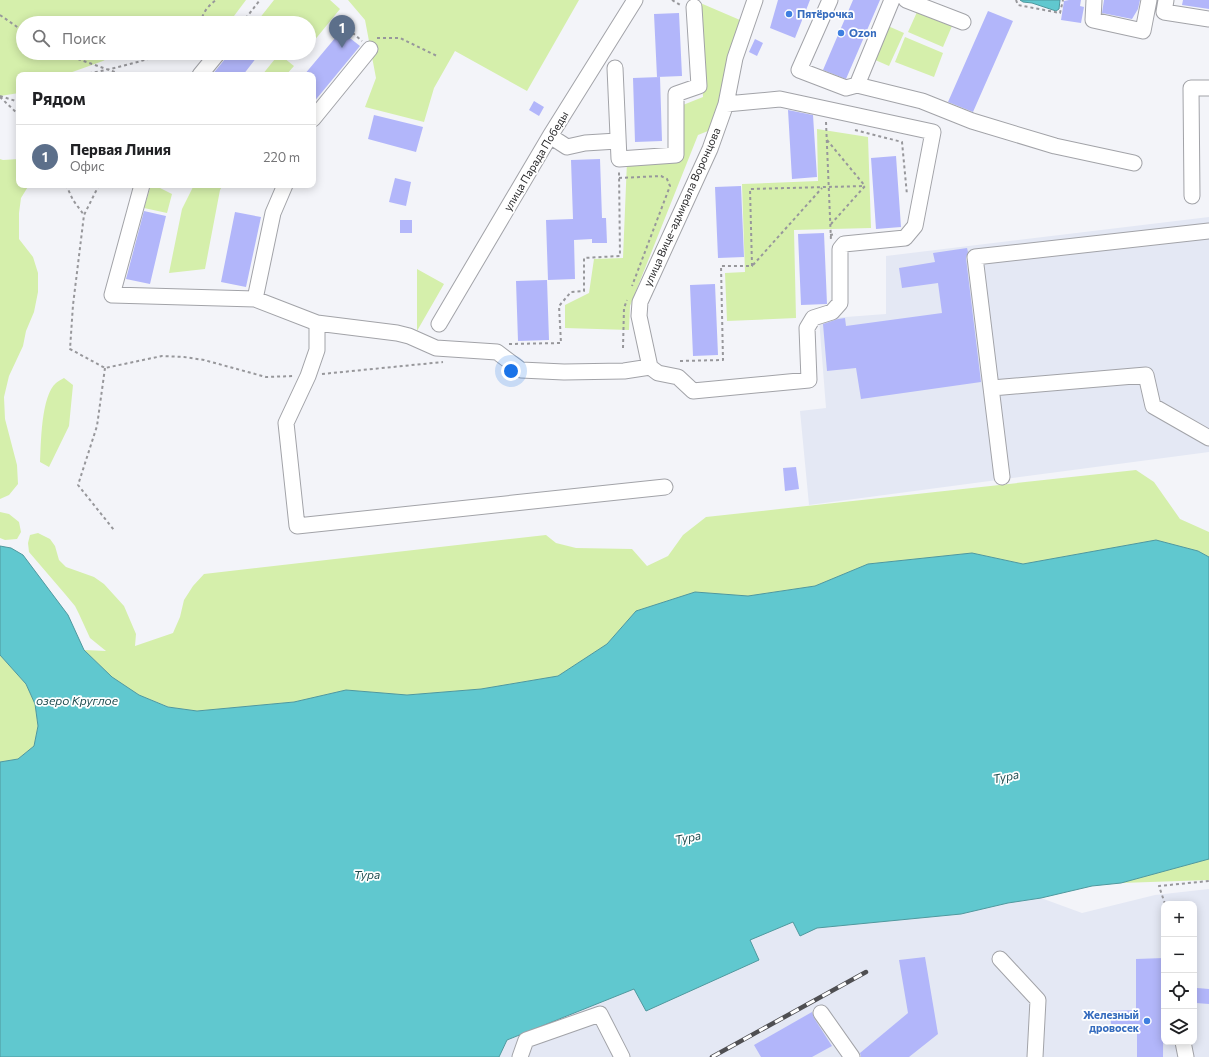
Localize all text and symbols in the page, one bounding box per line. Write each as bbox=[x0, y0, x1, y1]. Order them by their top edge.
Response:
place label: Пятёрочка bbox=[797, 7, 854, 20]
marker: Пятёрочка bbox=[784, 9, 794, 19]
pin: 1 bbox=[329, 15, 355, 48]
search box bbox=[16, 16, 316, 60]
place label: Ozon bbox=[849, 26, 877, 39]
icon: search bbox=[30, 27, 52, 49]
marker: Ozon bbox=[836, 28, 846, 38]
text: Поиск bbox=[62, 29, 106, 47]
text: Рядом bbox=[32, 88, 86, 109]
street label: улица Парада Победы bbox=[501, 108, 571, 213]
street label: улица Вице-адмирала Воронцова bbox=[641, 125, 723, 288]
text: Первая Линия bbox=[70, 140, 171, 158]
text: 1 bbox=[42, 149, 48, 165]
text: 220 m bbox=[263, 149, 300, 165]
text: Офис bbox=[70, 158, 105, 174]
your location bbox=[501, 361, 521, 381]
water label: озеро Круглое bbox=[36, 693, 119, 707]
water label: Тура bbox=[992, 767, 1020, 785]
water label: Тура bbox=[674, 828, 702, 846]
water label: Тура bbox=[354, 867, 380, 881]
map controls bbox=[1161, 901, 1197, 1045]
button: + bbox=[1161, 901, 1197, 937]
button: − bbox=[1161, 937, 1197, 973]
button: locate bbox=[1161, 973, 1197, 1009]
place label: Железный дровосек bbox=[1083, 1008, 1140, 1034]
button: layers bbox=[1161, 1009, 1197, 1045]
marker: Железный дровосек bbox=[1142, 1016, 1152, 1026]

